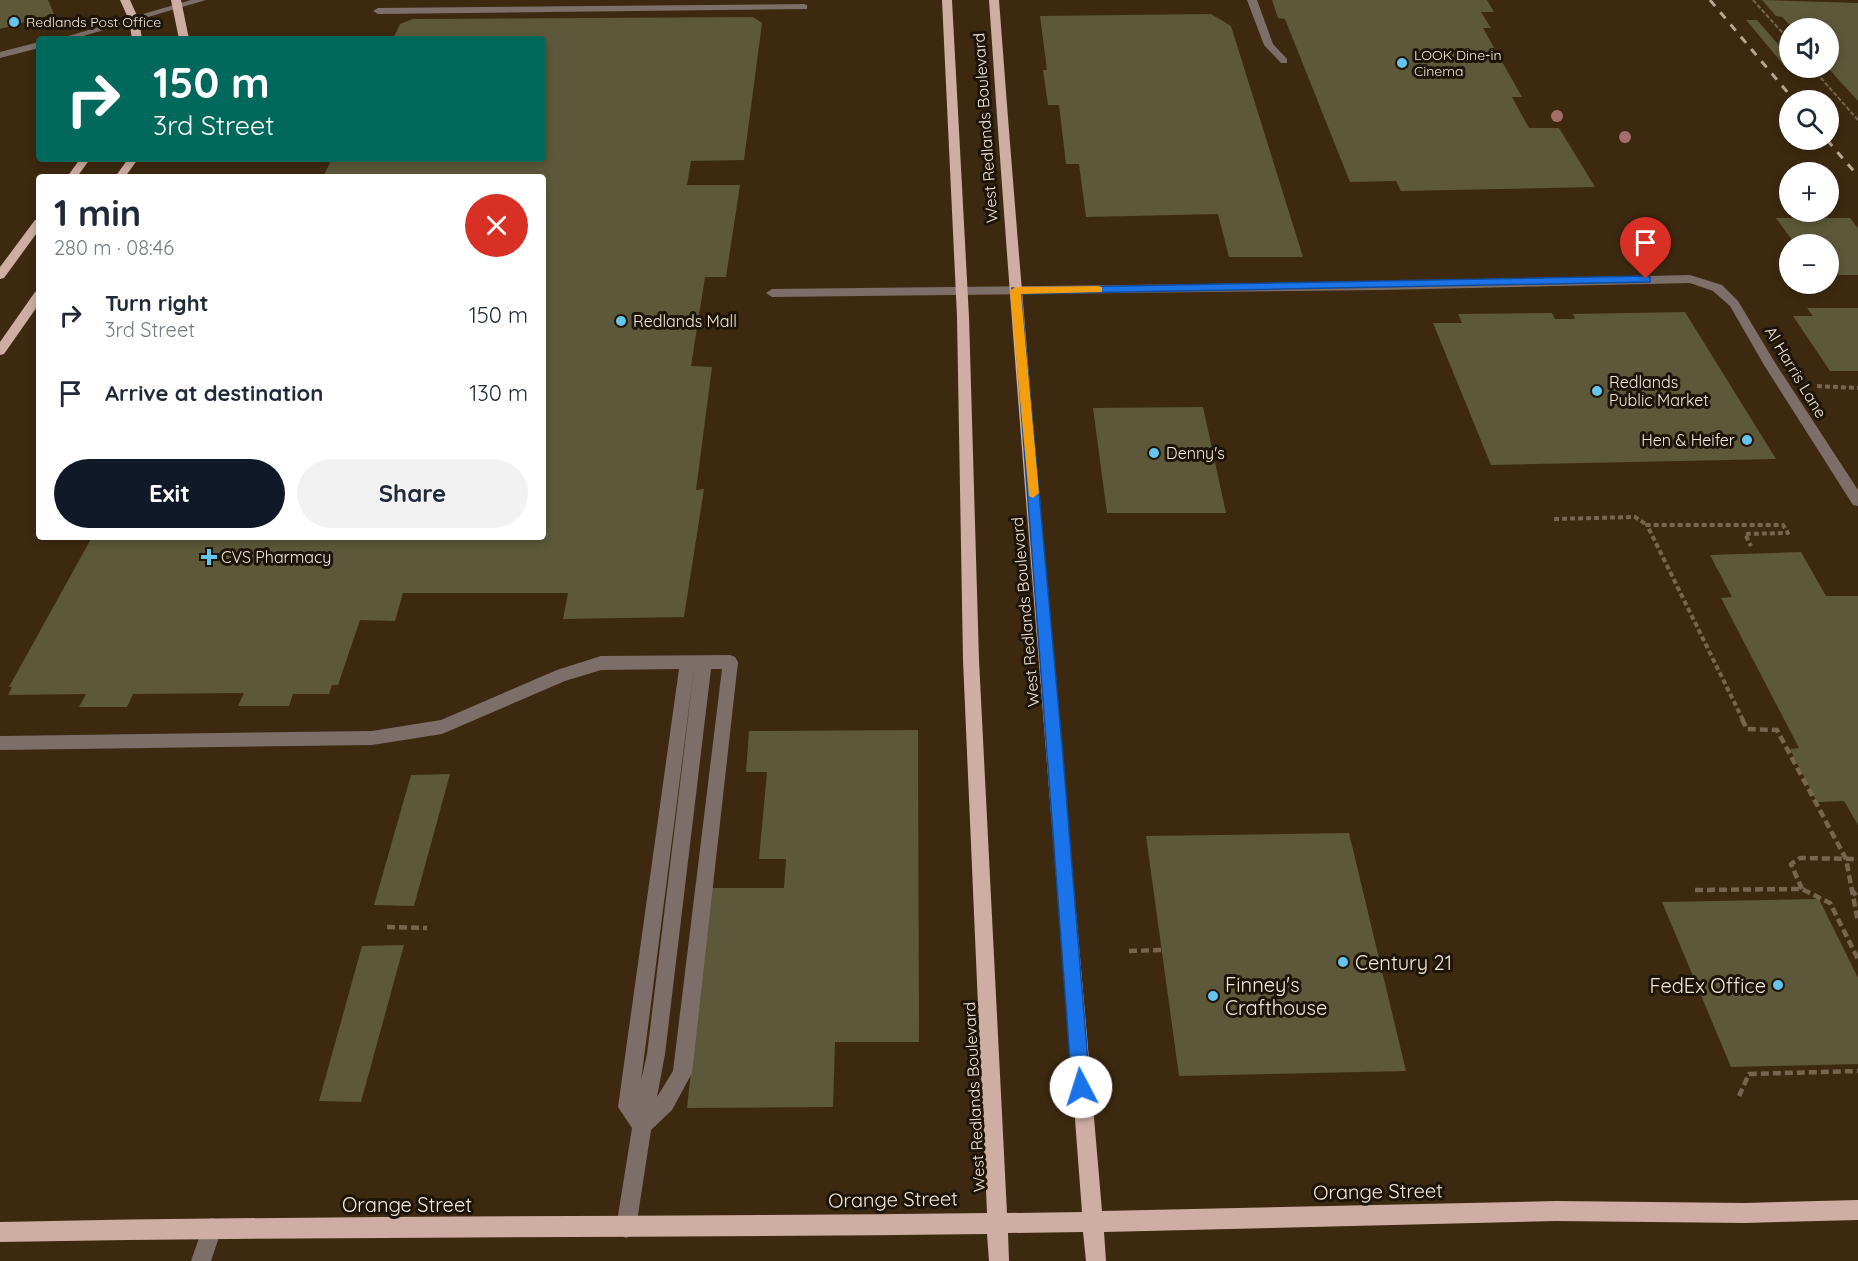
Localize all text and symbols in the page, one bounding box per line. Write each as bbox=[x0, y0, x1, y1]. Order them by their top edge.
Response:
place label: Redlands Post Office bbox=[26, 13, 161, 31]
marker: Redlands Post Office bbox=[7, 15, 21, 29]
map controls bbox=[1779, 18, 1839, 294]
button: sound bbox=[1779, 18, 1839, 78]
street label: West Redlands Boulevard bbox=[968, 32, 1002, 224]
place label: LOOK Dine-in Cinema bbox=[1414, 46, 1502, 80]
text: 150 m bbox=[153, 56, 270, 109]
marker: LOOK Dine-in Cinema bbox=[1395, 56, 1409, 70]
icon: right bbox=[54, 60, 132, 138]
button: search bbox=[1779, 90, 1839, 150]
text: 3rd Street bbox=[153, 108, 274, 142]
button: + bbox=[1779, 162, 1839, 222]
text: 1 min bbox=[54, 190, 141, 235]
button: close bbox=[465, 194, 528, 257]
pin bbox=[1620, 217, 1671, 279]
icon: arrive bbox=[1629, 226, 1662, 259]
button: − bbox=[1779, 234, 1839, 294]
text: 280 m · 08:46 bbox=[54, 235, 174, 260]
text: Turn right bbox=[105, 289, 209, 317]
icon: right bbox=[54, 299, 87, 332]
text: 150 m bbox=[469, 301, 528, 329]
place label: Redlands Mall bbox=[633, 311, 737, 331]
marker: Redlands Mall bbox=[614, 314, 628, 328]
text: 3rd Street bbox=[105, 317, 195, 342]
street label: Al Harris Lane bbox=[1761, 322, 1831, 422]
place label: Redlands Public Market bbox=[1609, 372, 1709, 410]
icon: arrive bbox=[54, 377, 87, 410]
text: Arrive at destination bbox=[105, 379, 323, 407]
text: 130 m bbox=[469, 379, 528, 407]
marker: Redlands Public Market bbox=[1590, 384, 1604, 398]
place label: Hen & Heifer bbox=[1641, 430, 1735, 450]
marker: Hen & Heifer bbox=[1740, 433, 1754, 447]
place label: Denny's bbox=[1166, 443, 1225, 463]
marker: Denny's bbox=[1147, 446, 1161, 460]
button: Exit bbox=[54, 459, 285, 528]
button: Share bbox=[297, 459, 528, 528]
street label: West Redlands Boulevard bbox=[1007, 516, 1043, 708]
place label: CVS Pharmacy bbox=[221, 547, 331, 567]
marker: CVS Pharmacy bbox=[202, 550, 216, 564]
place label: Century 21 bbox=[1355, 950, 1452, 975]
marker: Century 21 bbox=[1336, 955, 1350, 969]
place label: Finney's Crafthouse bbox=[1225, 972, 1327, 1020]
place label: FedEx Office bbox=[1649, 973, 1766, 998]
marker: FedEx Office bbox=[1771, 978, 1785, 992]
marker: Finney's Crafthouse bbox=[1206, 989, 1220, 1003]
street label: West Redlands Boulevard bbox=[959, 1001, 989, 1193]
position arrow bbox=[1049, 1055, 1113, 1119]
street label: Orange Street bbox=[1313, 1177, 1443, 1205]
street label: Orange Street bbox=[828, 1185, 958, 1213]
street label: Orange Street bbox=[342, 1192, 472, 1217]

